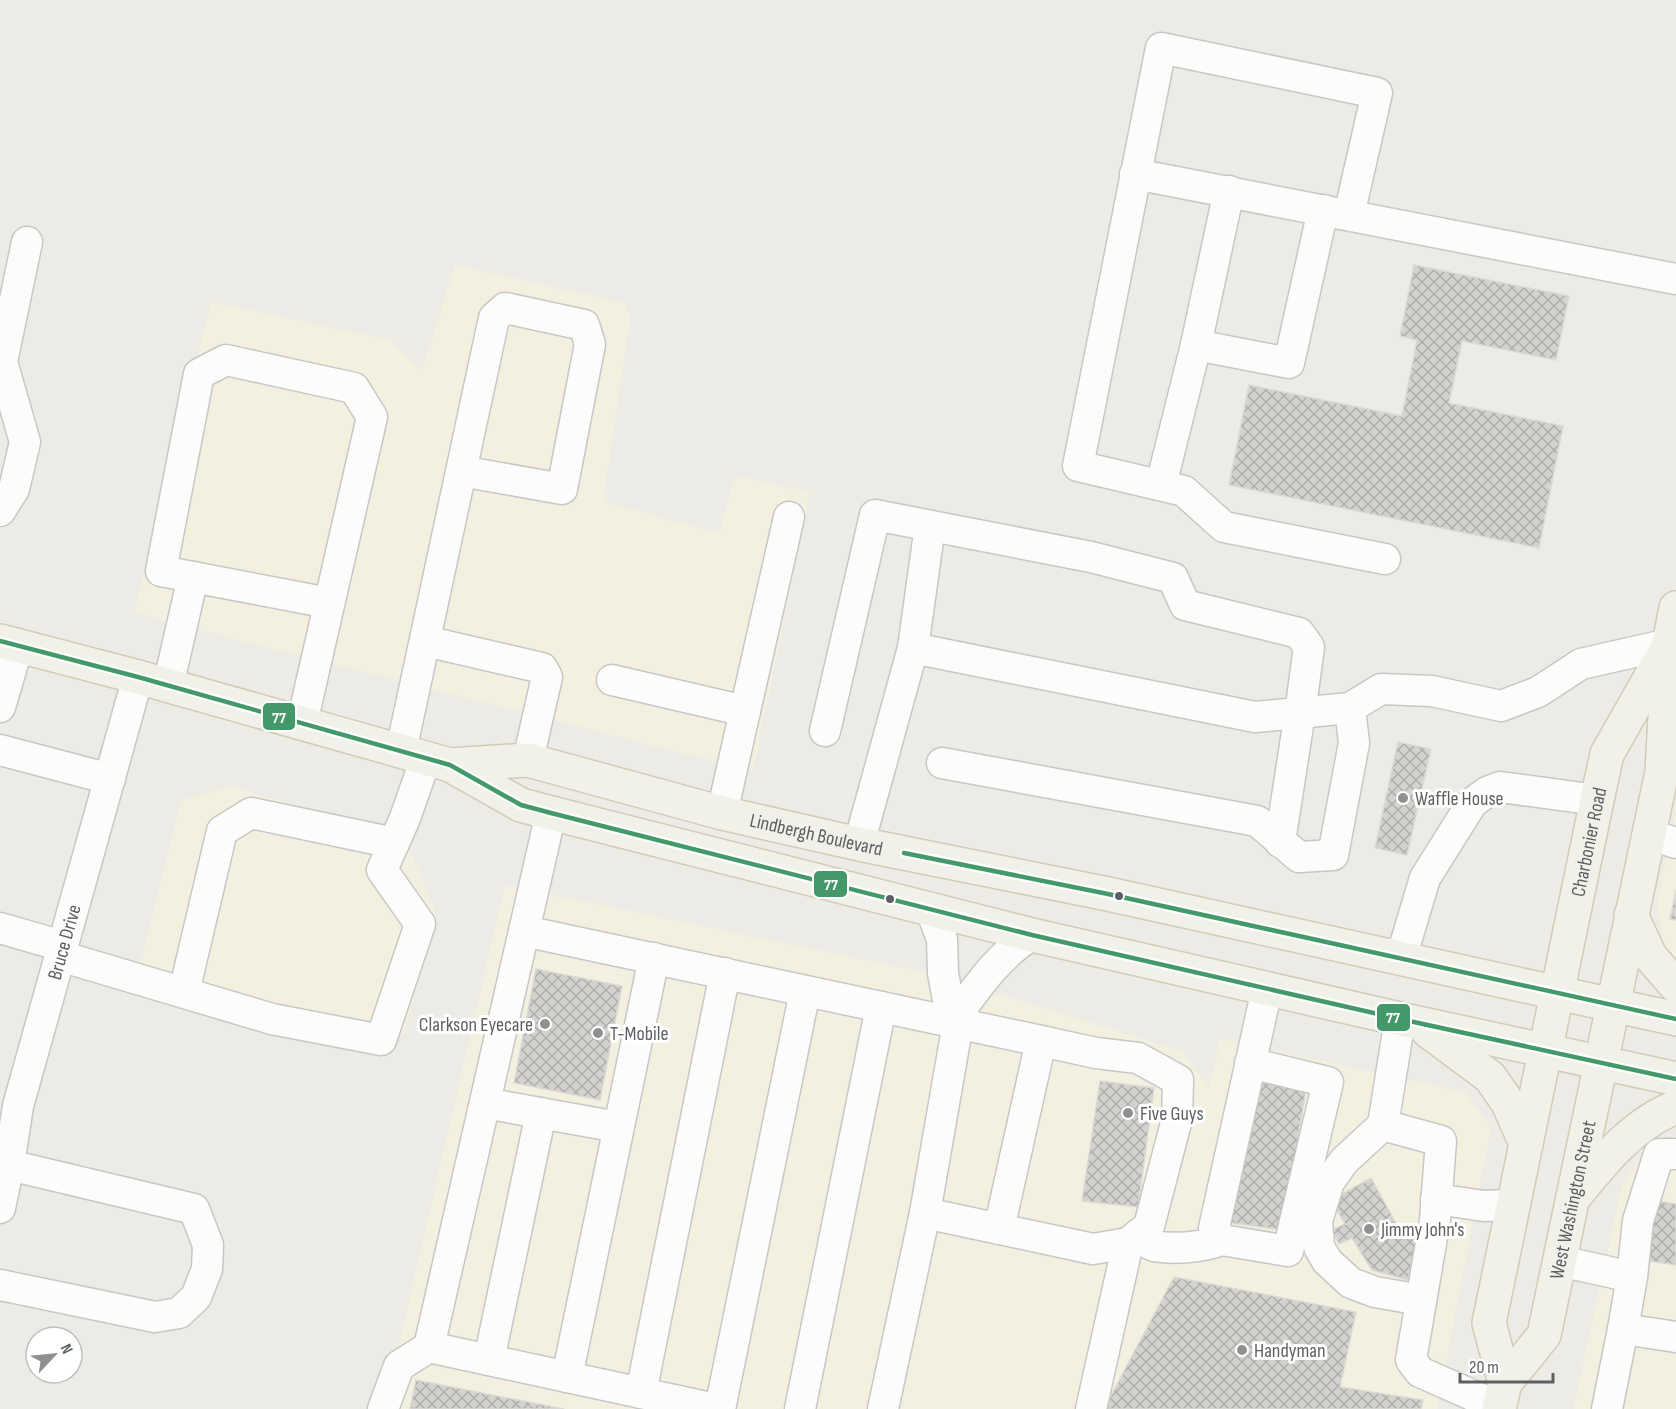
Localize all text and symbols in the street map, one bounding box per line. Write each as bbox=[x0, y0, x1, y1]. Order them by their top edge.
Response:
line badge: 77 bbox=[262, 702, 296, 731]
text: 77 bbox=[272, 709, 286, 728]
street label: Charbonier Road bbox=[1566, 785, 1612, 899]
place label: Waffle House bbox=[1415, 787, 1504, 811]
marker: Waffle House bbox=[1396, 791, 1410, 805]
street label: Lindbergh Boulevard bbox=[747, 809, 885, 861]
line badge: 77 bbox=[813, 870, 848, 898]
text: 77 bbox=[824, 876, 838, 895]
unlabelled marker bbox=[1113, 890, 1125, 902]
unlabelled marker bbox=[884, 893, 896, 905]
street label: Bruce Drive bbox=[43, 902, 87, 983]
line badge: 77 bbox=[1376, 1003, 1411, 1032]
text: 77 bbox=[1386, 1009, 1400, 1028]
place label: Clarkson Eyecare bbox=[419, 1013, 533, 1037]
marker: Clarkson Eyecare bbox=[538, 1017, 552, 1031]
place label: T-Mobile bbox=[610, 1022, 668, 1046]
marker: T-Mobile bbox=[591, 1026, 605, 1040]
place label: Five Guys bbox=[1140, 1102, 1204, 1126]
marker: Five Guys bbox=[1121, 1106, 1135, 1120]
street label: West Washington Street bbox=[1545, 1118, 1602, 1282]
place label: Jimmy John's bbox=[1380, 1218, 1464, 1242]
marker: Jimmy John's bbox=[1362, 1222, 1376, 1236]
north arrow bbox=[24, 1325, 84, 1385]
place label: Handyman bbox=[1254, 1339, 1326, 1363]
text: N bbox=[56, 1341, 77, 1357]
marker: Handyman bbox=[1235, 1343, 1249, 1357]
scale bar bbox=[1460, 1346, 1553, 1384]
text: 20 m bbox=[1469, 1357, 1499, 1378]

